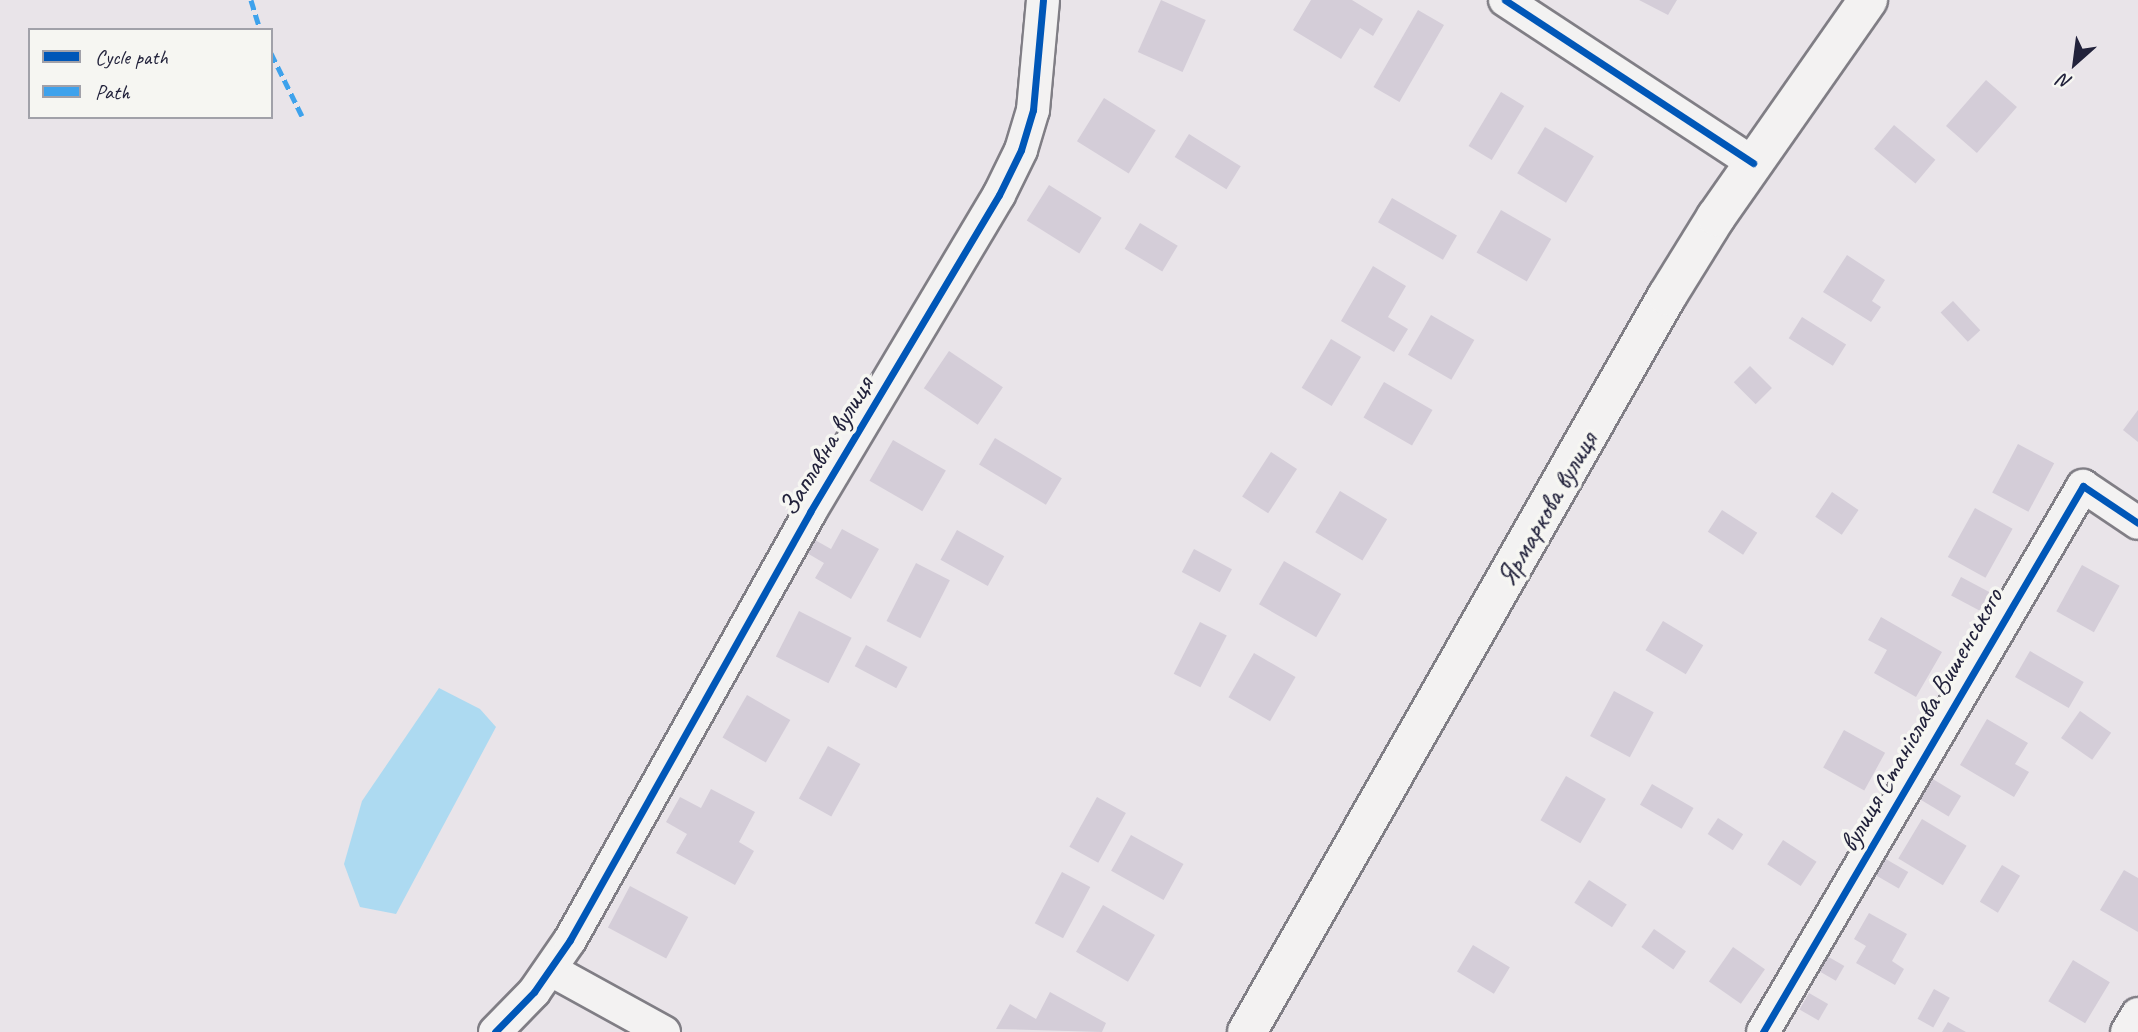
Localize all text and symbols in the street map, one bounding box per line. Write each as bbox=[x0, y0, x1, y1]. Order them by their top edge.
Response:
legend bbox=[28, 28, 273, 119]
north arrow bbox=[2040, 28, 2110, 98]
text: Cycle path bbox=[95, 44, 168, 70]
text: N bbox=[2054, 68, 2076, 95]
text: Path bbox=[95, 79, 130, 105]
street label: Заплавна вулиця bbox=[772, 371, 880, 521]
street label: Ярмаркова вулиця bbox=[1490, 427, 1604, 591]
street label: вулиця Станіслава Вишенського bbox=[1832, 582, 2010, 858]

